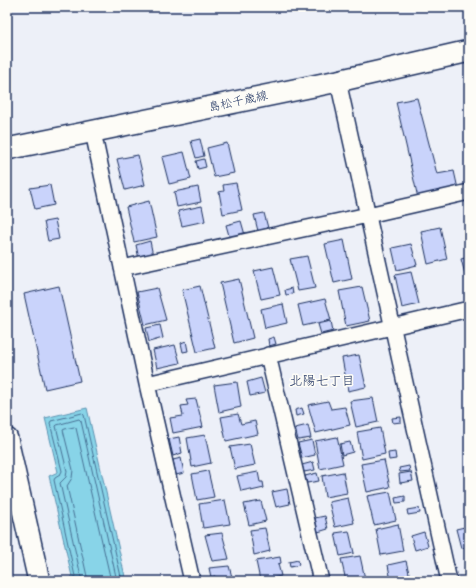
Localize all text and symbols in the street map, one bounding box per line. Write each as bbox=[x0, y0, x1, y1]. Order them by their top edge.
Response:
street label: 島松千歳線 bbox=[207, 86, 269, 115]
district label: 北陽七丁目 bbox=[289, 371, 355, 389]

